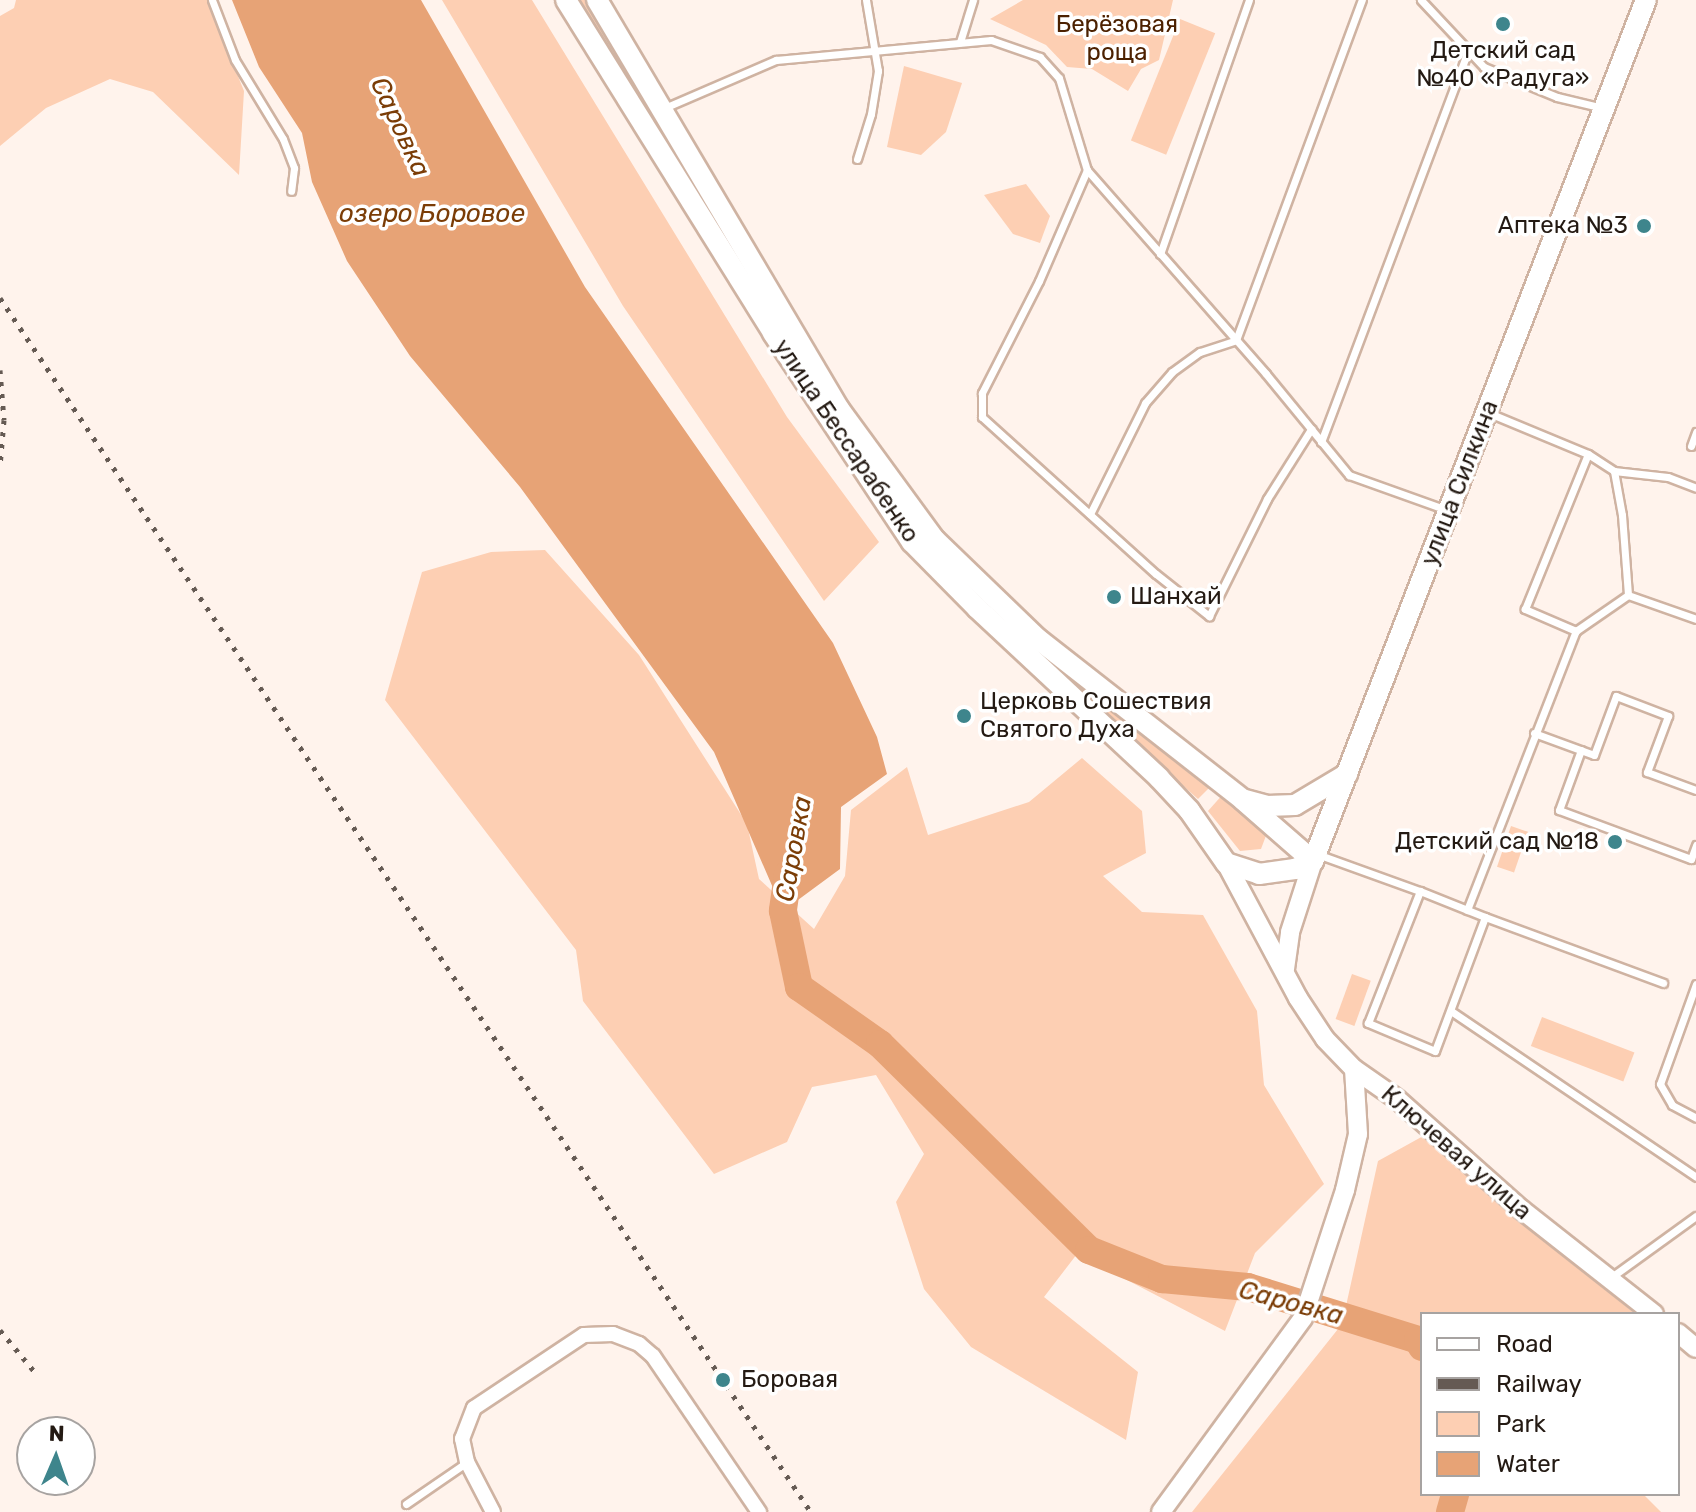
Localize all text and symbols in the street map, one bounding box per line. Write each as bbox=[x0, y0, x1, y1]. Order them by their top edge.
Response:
park label: Берёзовая роща bbox=[1056, 11, 1178, 67]
marker: Детский сад №40 «Радуга» bbox=[1494, 15, 1512, 33]
place label: Детский сад №40 «Радуга» bbox=[1417, 37, 1589, 93]
water label: Саровка bbox=[363, 72, 437, 182]
water label: озеро Боровое bbox=[339, 198, 525, 230]
place label: Аптека №3 bbox=[1498, 212, 1628, 240]
marker: Аптека №3 bbox=[1635, 217, 1653, 235]
street label: улица Бессарабенко bbox=[767, 334, 925, 548]
street label: улица Силкина bbox=[1415, 396, 1505, 570]
place label: Шанхай bbox=[1130, 583, 1222, 611]
marker: Шанхай bbox=[1105, 588, 1123, 606]
place label: Церковь Сошествия Святого Духа bbox=[980, 688, 1211, 744]
marker: Церковь Сошествия Святого Духа bbox=[955, 707, 973, 725]
water label: Саровка bbox=[769, 794, 819, 904]
place label: Детский сад №18 bbox=[1395, 828, 1599, 856]
marker: Детский сад №18 bbox=[1606, 833, 1624, 851]
street label: Ключевая улица bbox=[1375, 1080, 1537, 1226]
water label: Саровка bbox=[1236, 1274, 1346, 1332]
legend bbox=[1420, 1312, 1680, 1496]
text: Road bbox=[1496, 1330, 1553, 1358]
place label: Боровая bbox=[741, 1366, 838, 1394]
marker: Боровая bbox=[712, 1369, 734, 1391]
text: Railway bbox=[1496, 1370, 1582, 1398]
text: Park bbox=[1496, 1410, 1546, 1438]
north arrow bbox=[16, 1416, 96, 1496]
text: N bbox=[48, 1420, 65, 1447]
text: Water bbox=[1496, 1450, 1560, 1478]

